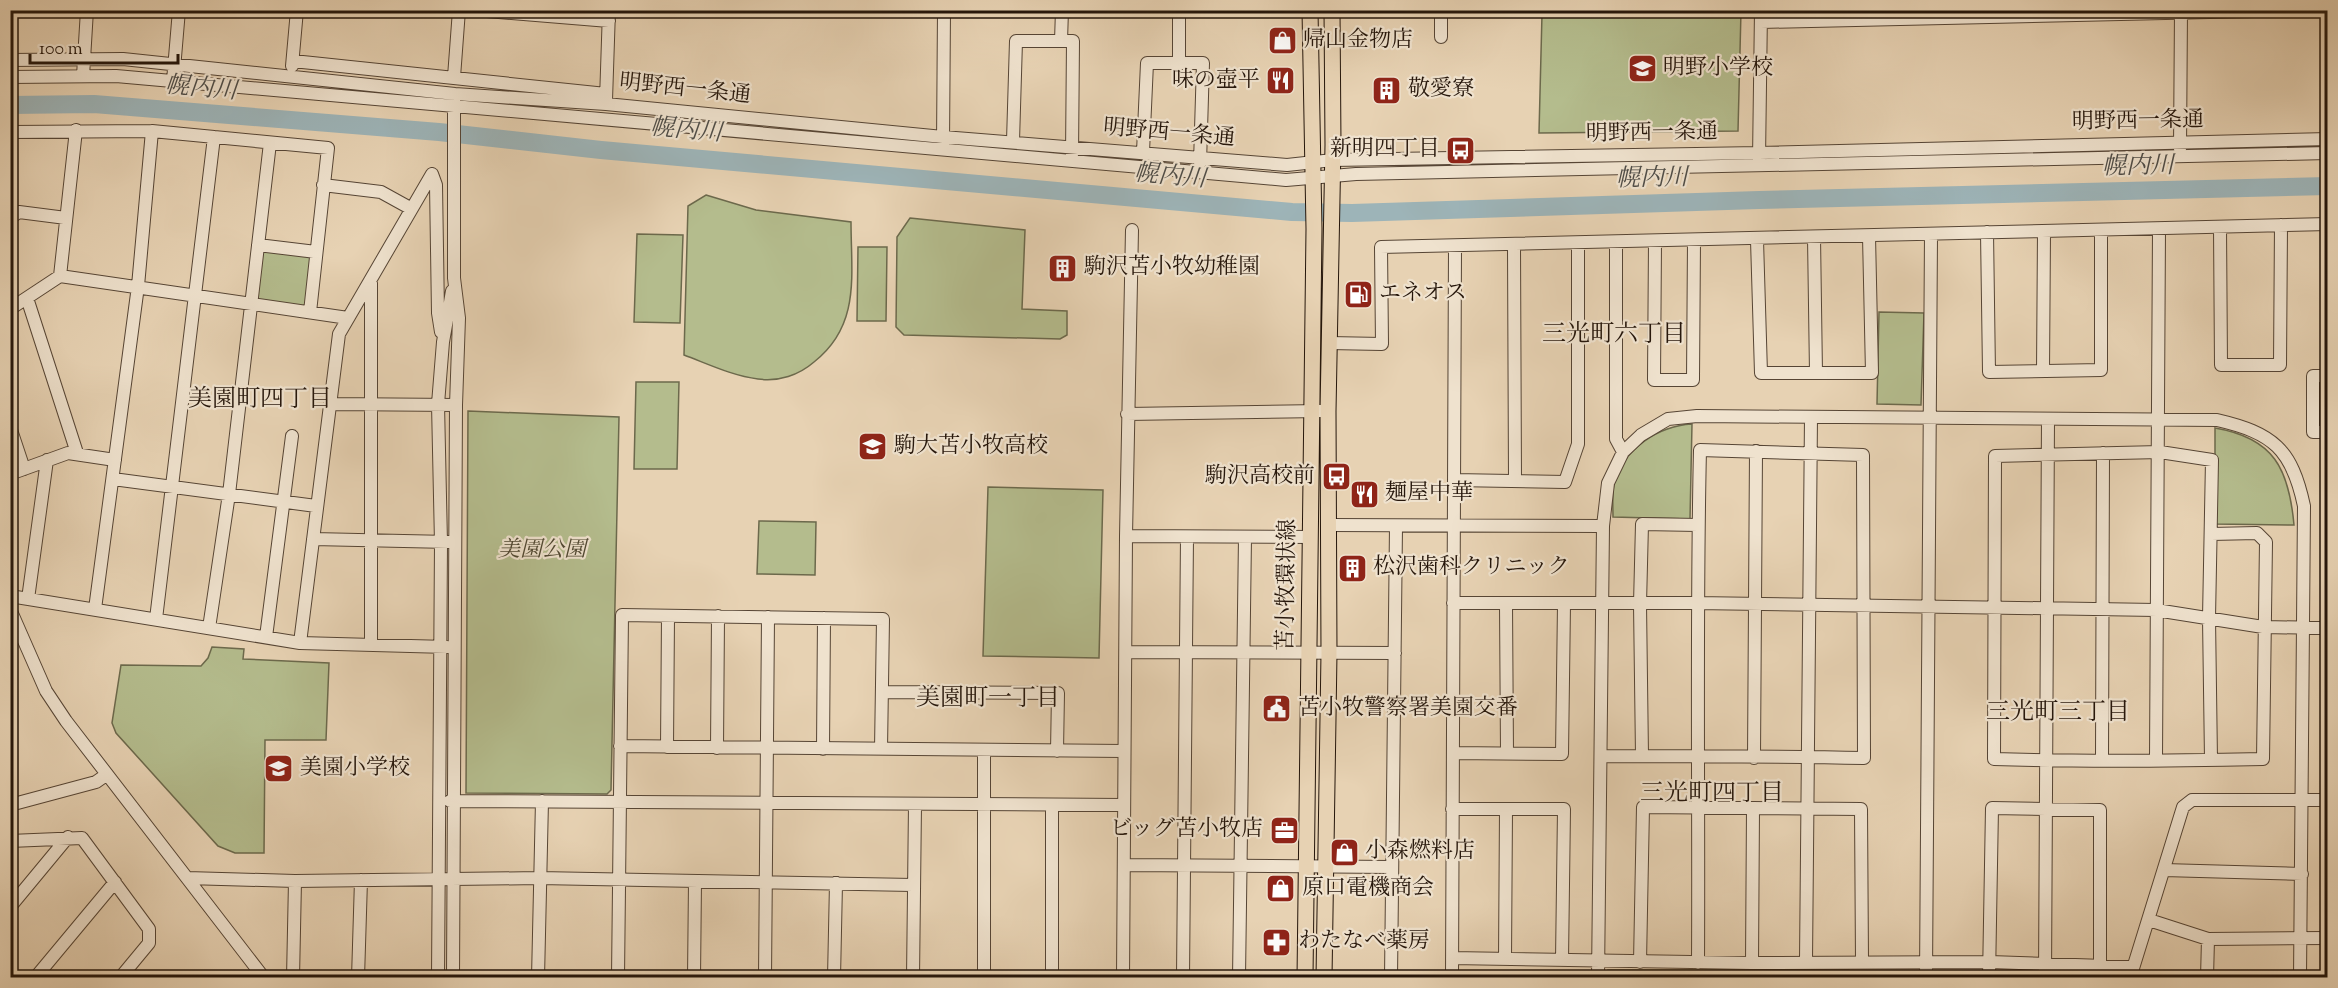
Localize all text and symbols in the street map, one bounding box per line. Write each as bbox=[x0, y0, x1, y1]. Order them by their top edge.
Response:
shop icon: 帰山金物店 bbox=[1266, 25, 1298, 57]
place label: 帰山金物店 bbox=[1303, 25, 1413, 57]
scale bar bbox=[30, 27, 178, 65]
text: 100 m bbox=[39, 37, 83, 63]
school or university icon: 明野小学校 bbox=[1626, 53, 1658, 85]
place label: 明野小学校 bbox=[1663, 53, 1773, 85]
place label: 味の壺平 bbox=[1172, 65, 1260, 97]
restaurant icon: 味の壺平 bbox=[1265, 65, 1297, 97]
street label: 明野西一条通 bbox=[618, 67, 752, 113]
water label: 幌内川 bbox=[164, 69, 241, 109]
building icon: 敬愛寮 bbox=[1371, 74, 1403, 106]
place label: 敬愛寮 bbox=[1408, 74, 1474, 106]
street label: 明野西一条通 bbox=[2072, 105, 2204, 139]
water label: 幌内川 bbox=[649, 111, 726, 151]
street label: 明野西一条通 bbox=[1102, 112, 1236, 156]
street label: 明野西一条通 bbox=[1586, 117, 1718, 151]
place label: 新明四丁目 bbox=[1330, 134, 1440, 166]
bus stop icon: 新明四丁目 bbox=[1445, 134, 1477, 166]
water label: 幌内川 bbox=[2102, 149, 2177, 185]
water label: 幌内川 bbox=[1133, 157, 1210, 197]
water label: 幌内川 bbox=[1616, 161, 1691, 197]
building icon: 駒沢苫小牧幼稚園 bbox=[1047, 252, 1079, 284]
place label: 駒沢苫小牧幼稚園 bbox=[1084, 252, 1260, 284]
fuel station icon: エネオス bbox=[1342, 278, 1374, 310]
place label: エネオス bbox=[1379, 278, 1467, 310]
district label: 三光町六丁目 bbox=[1542, 318, 1686, 352]
district label: 美園町四丁目 bbox=[188, 383, 332, 417]
school or university icon: 駒大苫小牧高校 bbox=[857, 431, 889, 463]
place label: 駒大苫小牧高校 bbox=[894, 431, 1048, 463]
place label: 駒沢高校前 bbox=[1205, 461, 1315, 493]
bus stop icon: 駒沢高校前 bbox=[1320, 461, 1352, 493]
restaurant icon: 麺屋中華 bbox=[1348, 478, 1380, 510]
place label: 麺屋中華 bbox=[1385, 478, 1473, 510]
street label: 苫小牧環状線 bbox=[1271, 519, 1305, 651]
park label: 美園公園 bbox=[498, 535, 589, 567]
building icon: 松沢歯科クリニック bbox=[1336, 552, 1368, 584]
place label: 松沢歯科クリニック bbox=[1373, 552, 1570, 584]
district label: 美園町一丁目 bbox=[916, 682, 1060, 716]
public building icon: 苫小牧警察署美園交番 bbox=[1261, 693, 1293, 725]
place label: 苫小牧警察署美園交番 bbox=[1298, 693, 1518, 725]
district label: 三光町三丁目 bbox=[1986, 696, 2130, 730]
school or university icon: 美園小学校 bbox=[263, 753, 295, 785]
place label: 美園小学校 bbox=[300, 753, 410, 785]
district label: 三光町四丁目 bbox=[1640, 777, 1784, 811]
place label: ビッグ苫小牧店 bbox=[1110, 814, 1263, 846]
office icon: ビッグ苫小牧店 bbox=[1268, 814, 1300, 846]
shop icon: 小森燃料店 bbox=[1328, 836, 1360, 868]
place label: 小森燃料店 bbox=[1365, 836, 1475, 868]
shop icon: 原口電機商会 bbox=[1265, 873, 1297, 905]
place label: 原口電機商会 bbox=[1302, 873, 1434, 905]
pharmacy icon: わたなべ薬房 bbox=[1261, 926, 1293, 958]
place label: わたなべ薬房 bbox=[1298, 926, 1430, 958]

